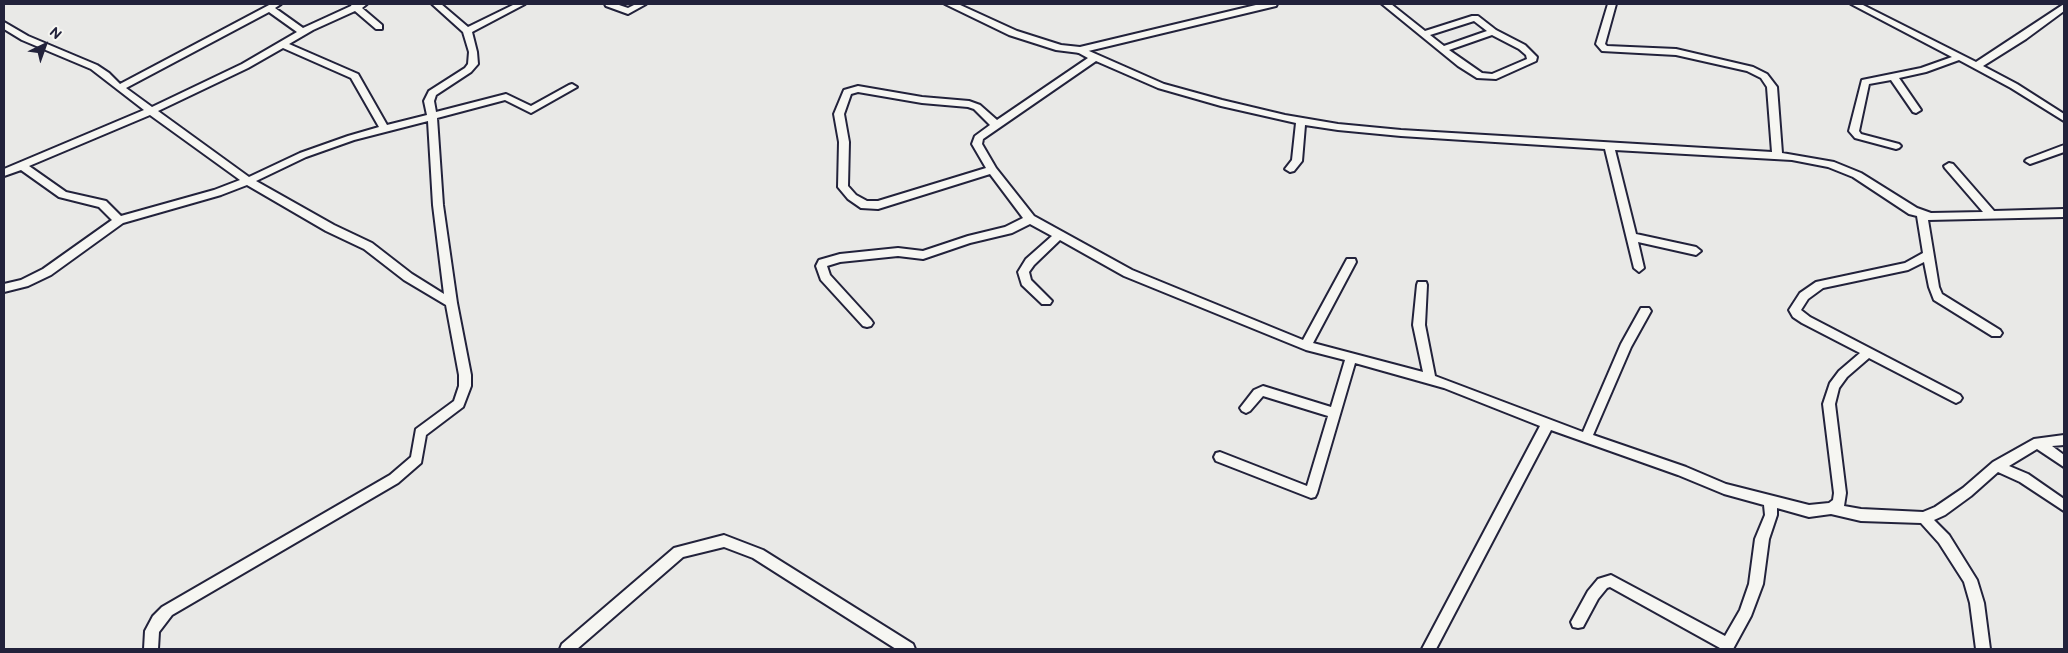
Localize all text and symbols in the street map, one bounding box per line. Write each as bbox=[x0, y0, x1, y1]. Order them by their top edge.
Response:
north arrow bbox=[20, 20, 70, 70]
text: N bbox=[46, 24, 65, 43]

